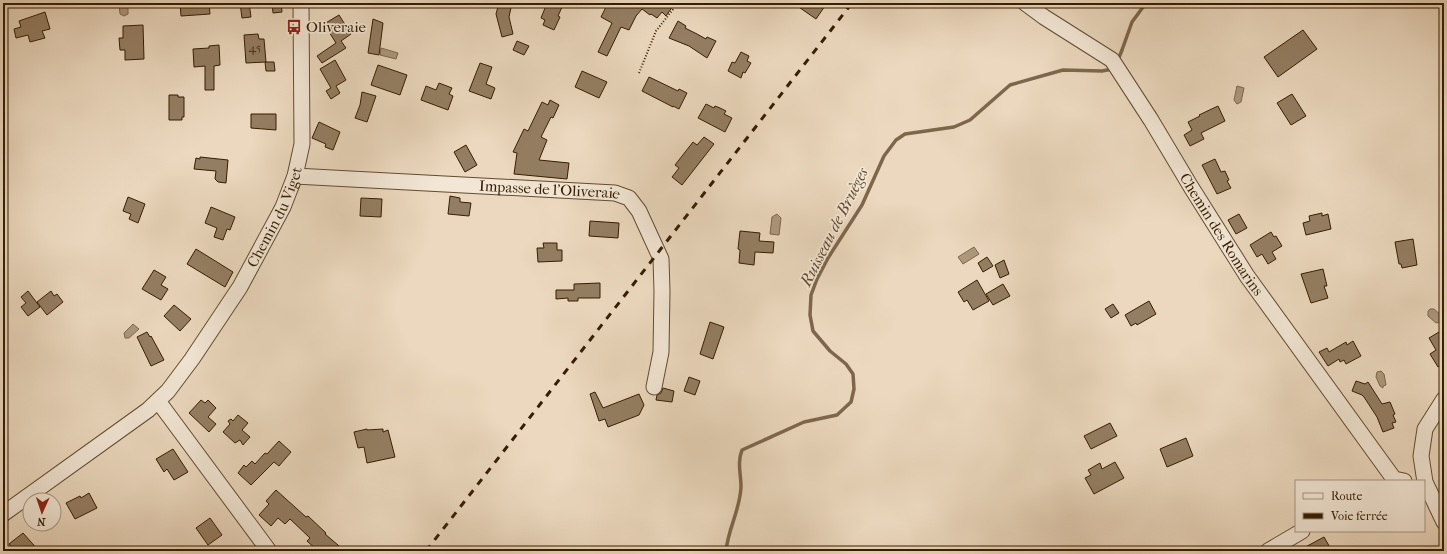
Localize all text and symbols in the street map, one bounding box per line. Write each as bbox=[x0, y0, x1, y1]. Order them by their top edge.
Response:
bus stop icon: Oliveraie bbox=[285, 18, 303, 36]
place label: Oliveraie bbox=[306, 18, 366, 36]
house number: 45 bbox=[249, 40, 262, 55]
water label: Ruisseau de Bruèges bbox=[796, 164, 873, 290]
street label: Chemin du Viget bbox=[243, 165, 306, 270]
street label: Chemin des Romarins bbox=[1176, 170, 1268, 300]
street label: Impasse de l'Oliveraie bbox=[479, 177, 623, 203]
legend bbox=[1295, 480, 1425, 532]
text: Route bbox=[1331, 489, 1363, 503]
north arrow bbox=[22, 492, 62, 532]
text: Voie ferrée bbox=[1330, 509, 1388, 523]
text: N bbox=[36, 515, 46, 528]

